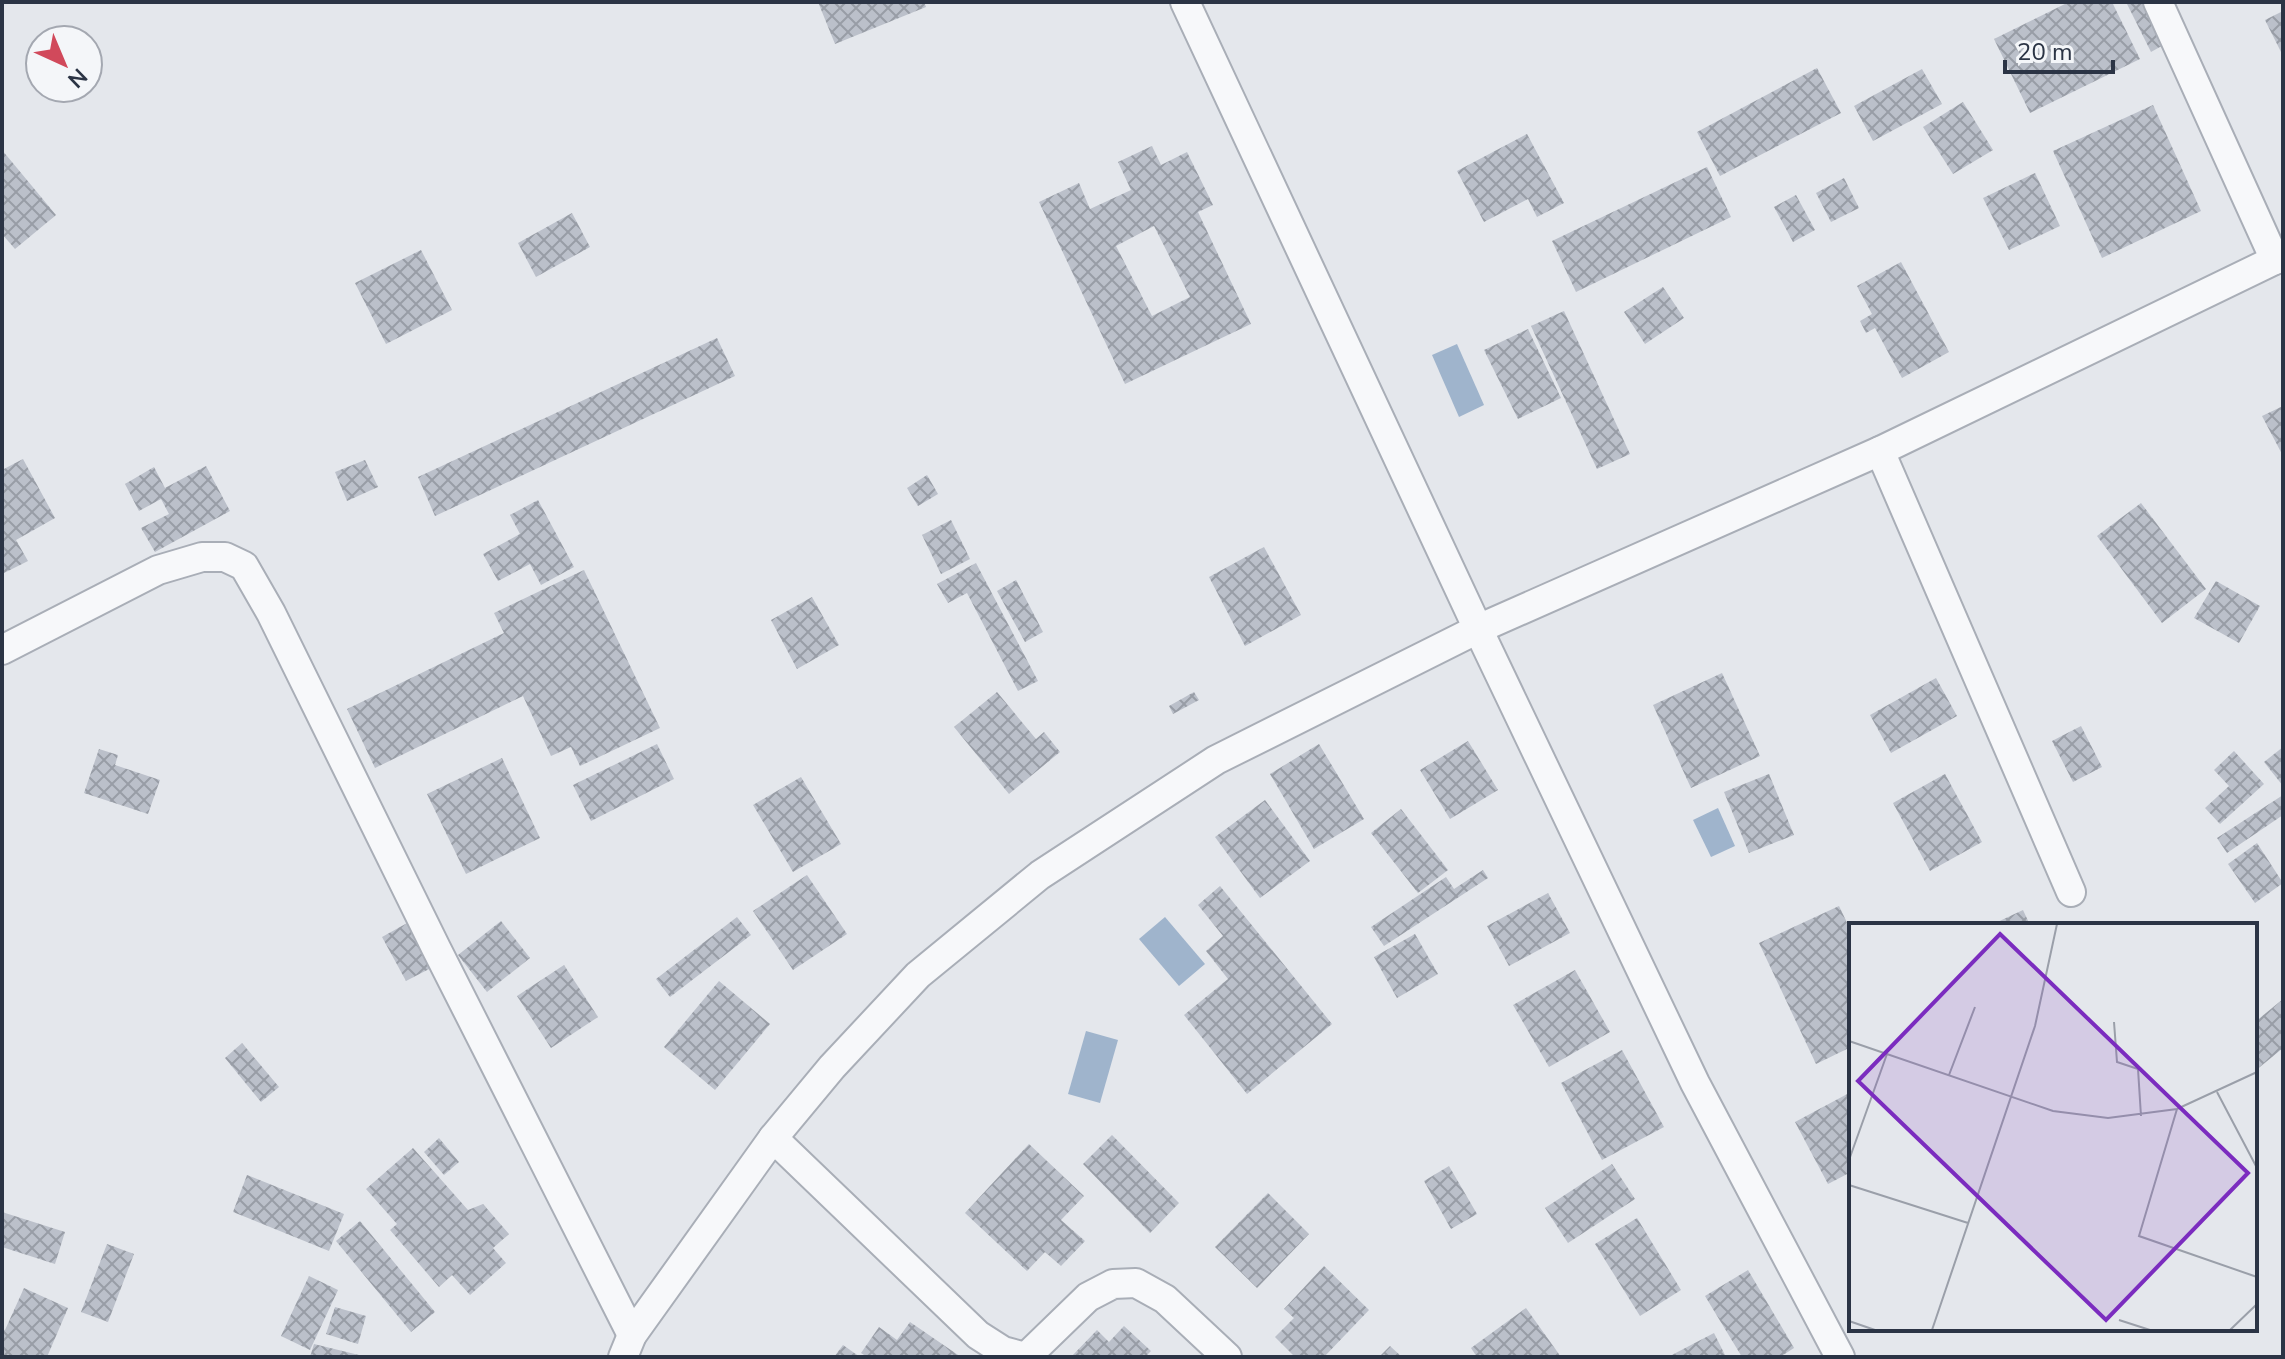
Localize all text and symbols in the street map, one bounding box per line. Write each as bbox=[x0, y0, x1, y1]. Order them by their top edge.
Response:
north arrow bbox=[24, 24, 104, 104]
scale bar bbox=[2005, 24, 2113, 74]
text: 20 m bbox=[2017, 36, 2073, 68]
text: N bbox=[61, 61, 94, 94]
inset map bbox=[1849, 923, 2257, 1331]

